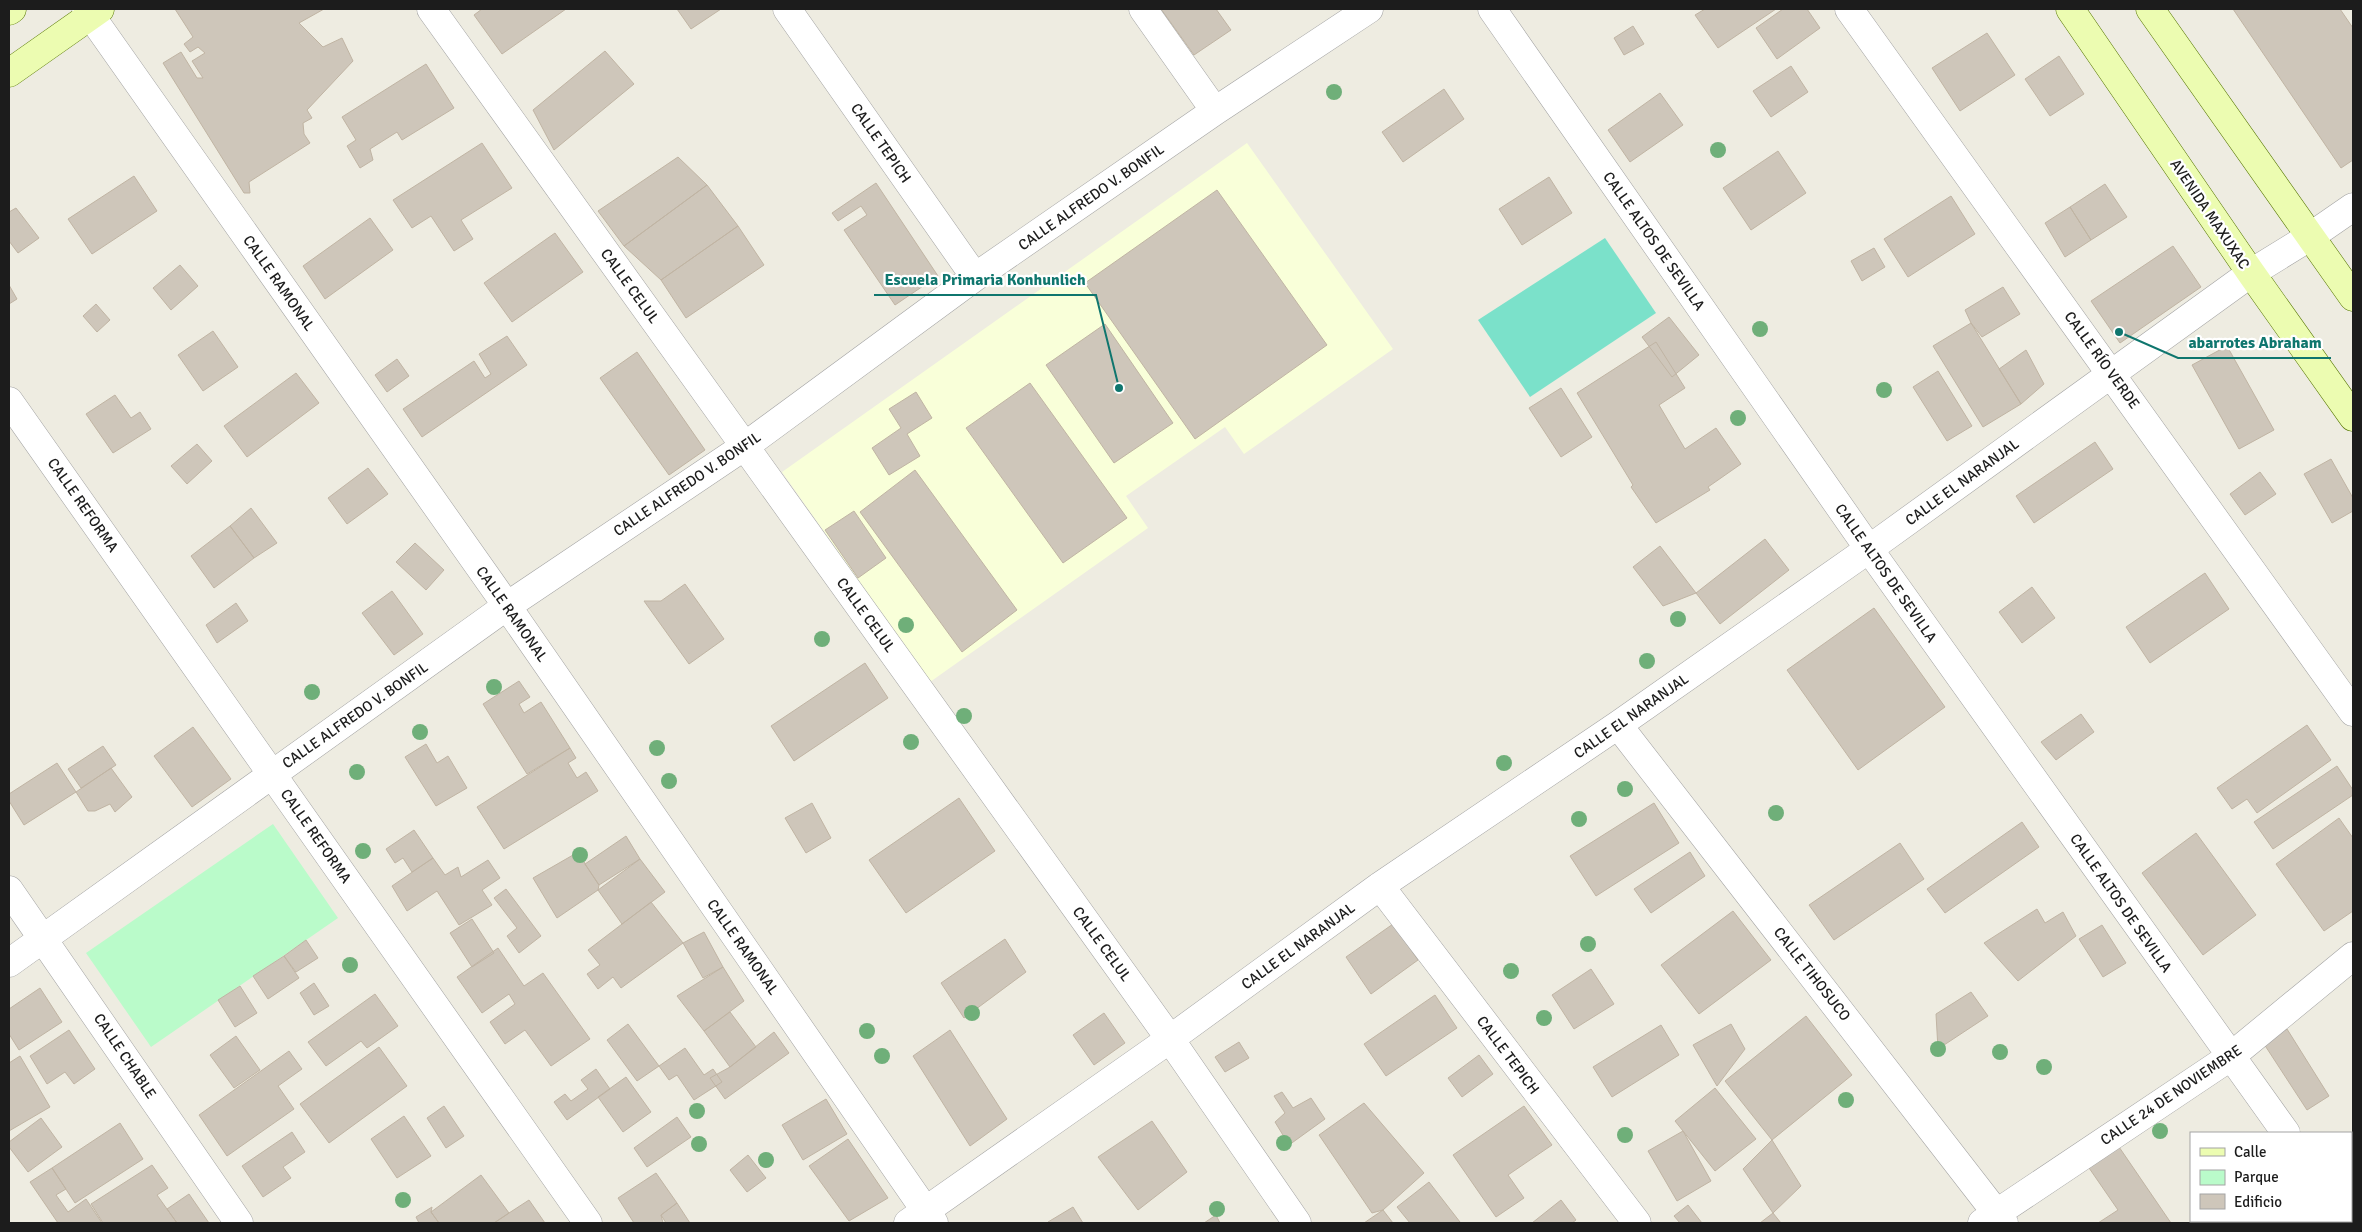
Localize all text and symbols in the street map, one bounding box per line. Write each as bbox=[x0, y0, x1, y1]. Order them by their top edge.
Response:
street label: CALLE TEPICH bbox=[847, 100, 915, 186]
street label: CALLE ALFREDO V. BONFIL bbox=[1015, 140, 1168, 254]
street label: AVENIDA MAXUXAC bbox=[2167, 156, 2253, 272]
street label: CALLE ALTOS DE SEVILLA bbox=[1599, 168, 1709, 314]
street label: CALLE RAMONAL bbox=[239, 232, 319, 335]
street label: CALLE CELUL bbox=[597, 245, 663, 327]
callout: Escuela Primaria Konhunlich bbox=[874, 264, 1096, 295]
text: Escuela Primaria Konhunlich bbox=[884, 270, 1086, 290]
street label: CALLE RÍO VERDE bbox=[2061, 307, 2144, 412]
callout: abarrotes Abraham bbox=[2178, 327, 2331, 358]
text: abarrotes Abraham bbox=[2188, 333, 2322, 353]
street label: CALLE ALFREDO V. BONFIL bbox=[610, 428, 764, 540]
street label: CALLE EL NARANJAL bbox=[1902, 435, 2023, 529]
street label: CALLE REFORMA bbox=[44, 454, 122, 556]
street label: CALLE ALTOS DE SEVILLA bbox=[1831, 500, 1941, 646]
street label: CALLE RAMONAL bbox=[472, 563, 552, 666]
street label: CALLE CELUL bbox=[833, 574, 899, 656]
street label: CALLE ALFREDO V. BONFIL bbox=[279, 658, 432, 772]
street label: CALLE EL NARANJAL bbox=[1570, 669, 1692, 762]
street label: CALLE REFORMA bbox=[277, 785, 355, 887]
street label: CALLE ALTOS DE SEVILLA bbox=[2066, 830, 2176, 976]
street label: CALLE RAMONAL bbox=[703, 896, 783, 999]
street label: CALLE EL NARANJAL bbox=[1238, 899, 1359, 993]
street label: CALLE CELUL bbox=[1069, 903, 1135, 985]
street label: CALLE TIHOSUCO bbox=[1770, 923, 1854, 1025]
street label: CALLE CHABLE bbox=[90, 1010, 160, 1102]
street label: CALLE TEPICH bbox=[1473, 1012, 1543, 1098]
street label: CALLE 24 DE NOVIEMBRE bbox=[2097, 1041, 2245, 1149]
legend bbox=[2190, 1132, 2352, 1222]
text: Calle bbox=[2234, 1143, 2267, 1161]
text: Parque bbox=[2234, 1168, 2279, 1186]
text: Edificio bbox=[2234, 1193, 2282, 1211]

